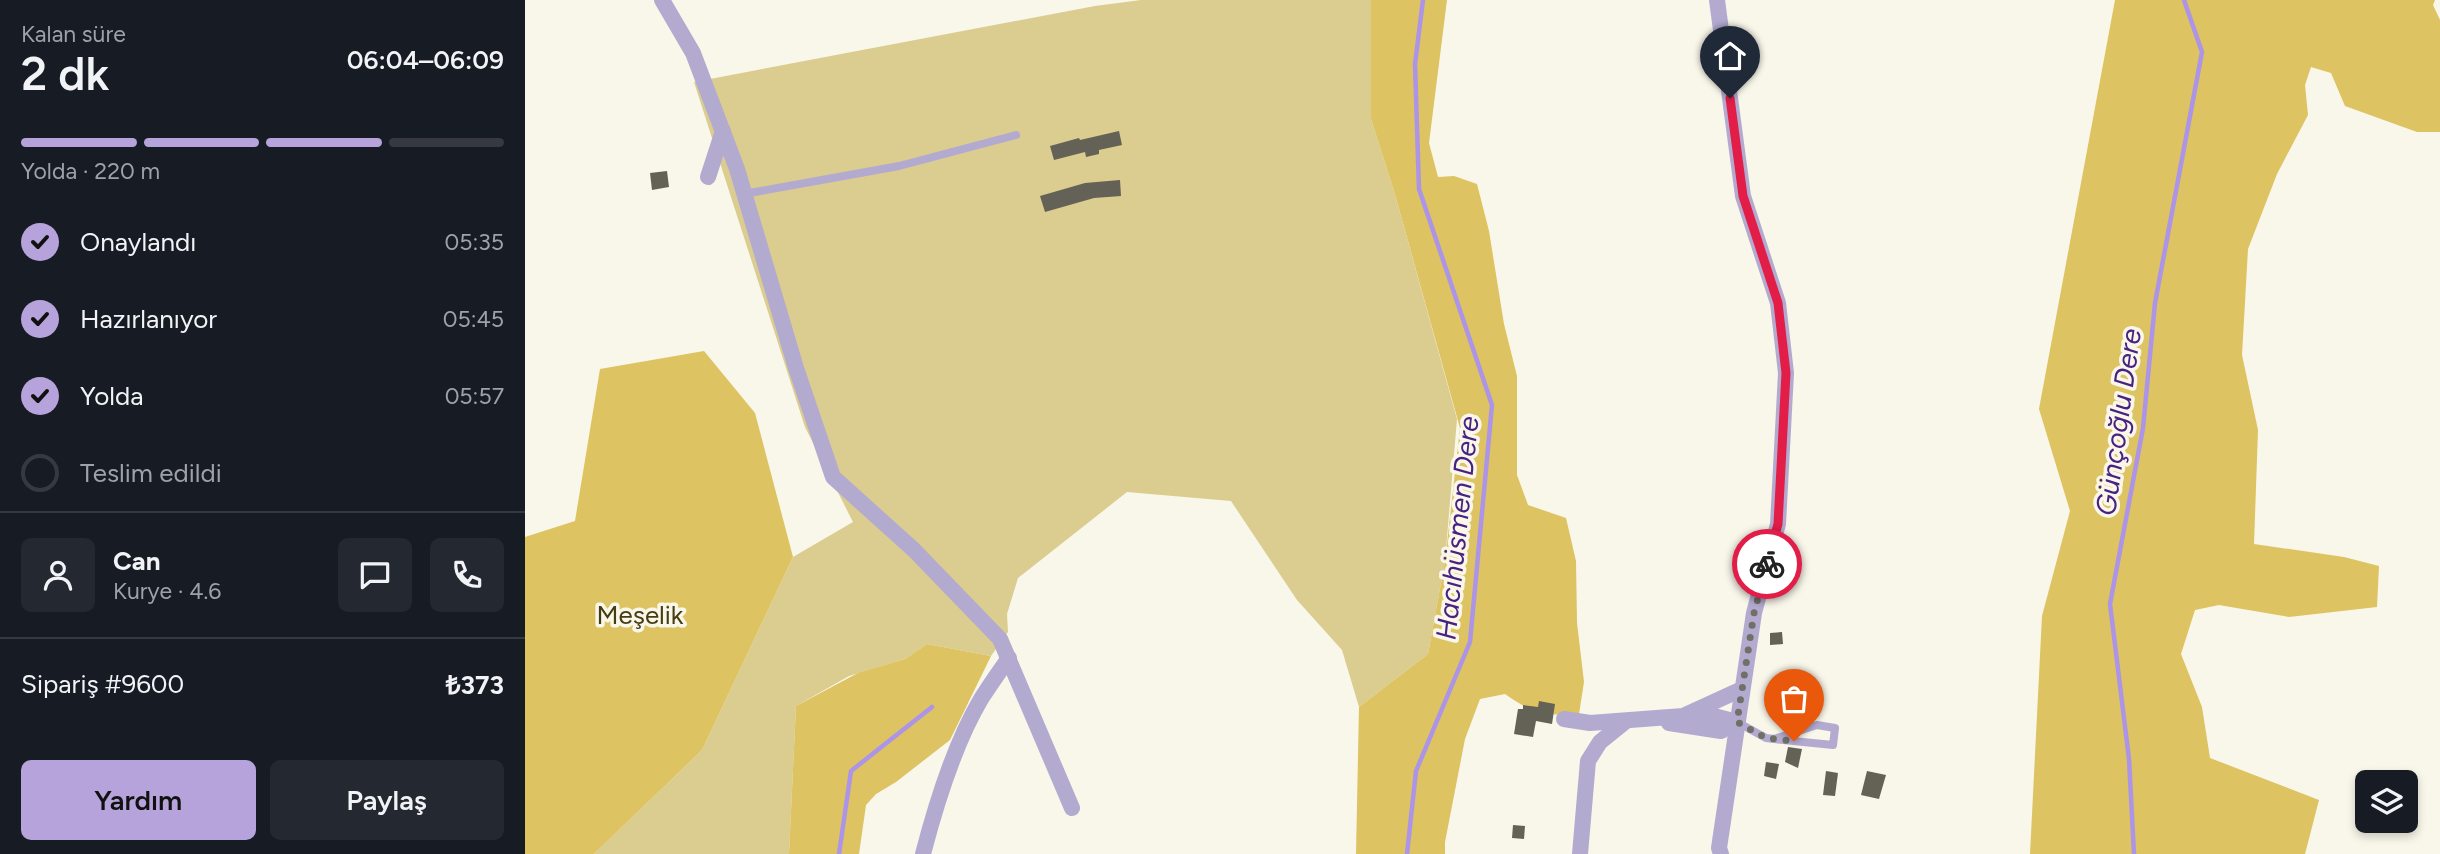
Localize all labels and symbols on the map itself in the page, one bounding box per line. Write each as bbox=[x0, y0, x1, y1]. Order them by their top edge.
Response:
pin bbox=[1700, 26, 1760, 98]
water label: Günçoğlu Dere bbox=[2088, 326, 2148, 518]
water label: Hacıhüsmen Dere bbox=[1428, 414, 1486, 642]
courier bbox=[1732, 529, 1802, 599]
park label: Meşelik bbox=[597, 599, 684, 631]
pin bbox=[1764, 669, 1824, 741]

